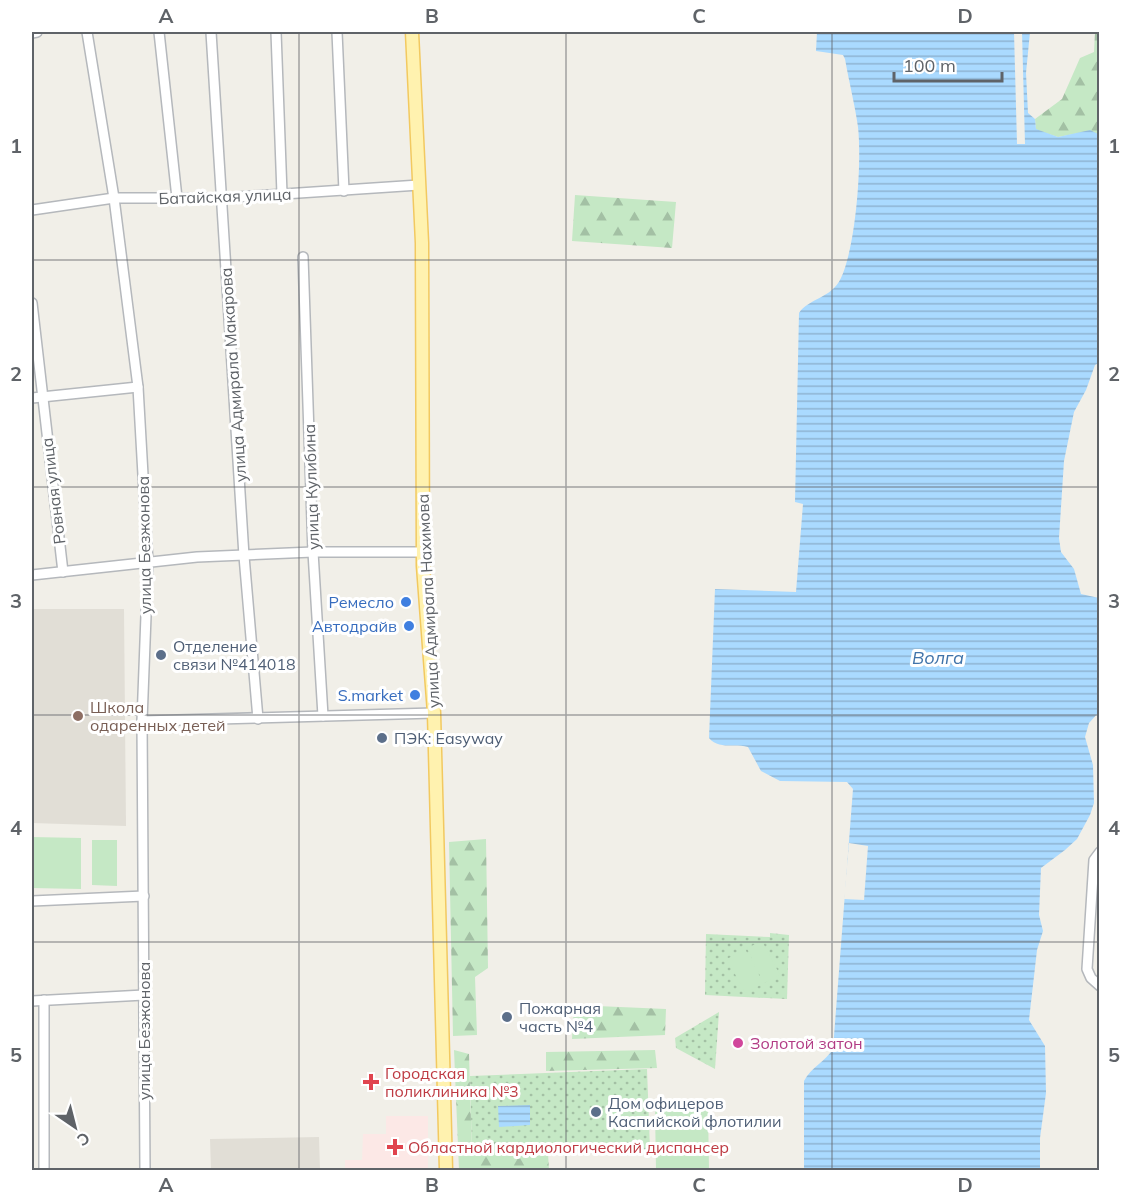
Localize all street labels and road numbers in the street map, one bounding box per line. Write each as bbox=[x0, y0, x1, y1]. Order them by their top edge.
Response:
street label: Батайская улица bbox=[158, 184, 292, 208]
street label: улица Адмирала Макарова bbox=[216, 267, 250, 483]
street label: улица Кулибина bbox=[299, 424, 323, 550]
street label: Ровная улица bbox=[37, 437, 69, 545]
street label: улица Безжонова bbox=[133, 476, 155, 614]
street label: улица Адмирала Нахимова bbox=[412, 493, 444, 709]
street label: улица Безжонова bbox=[134, 962, 154, 1100]

